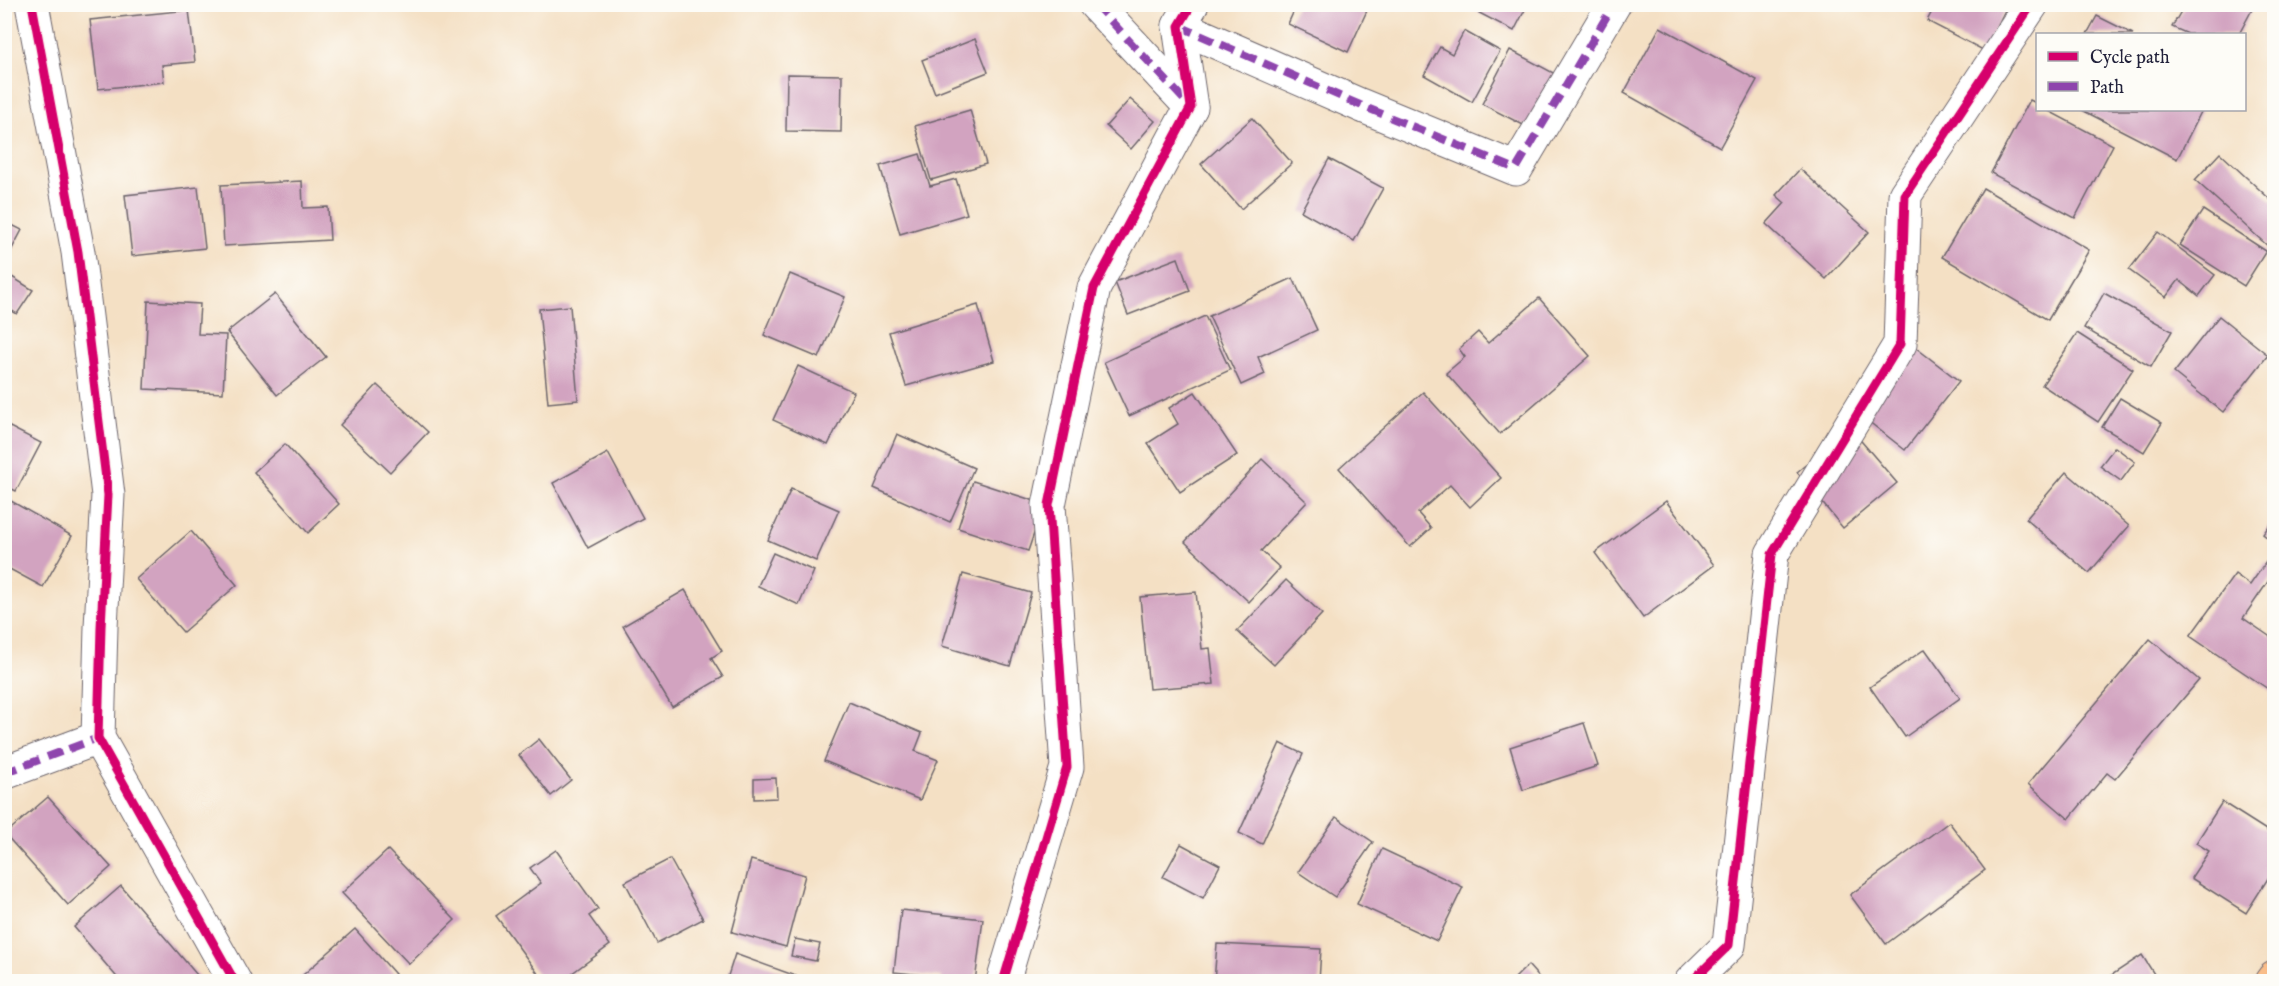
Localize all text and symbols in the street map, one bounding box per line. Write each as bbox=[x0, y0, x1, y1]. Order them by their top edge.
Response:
legend bbox=[2036, 33, 2246, 111]
text: Cycle path bbox=[2090, 47, 2170, 70]
text: Path bbox=[2090, 77, 2124, 100]

